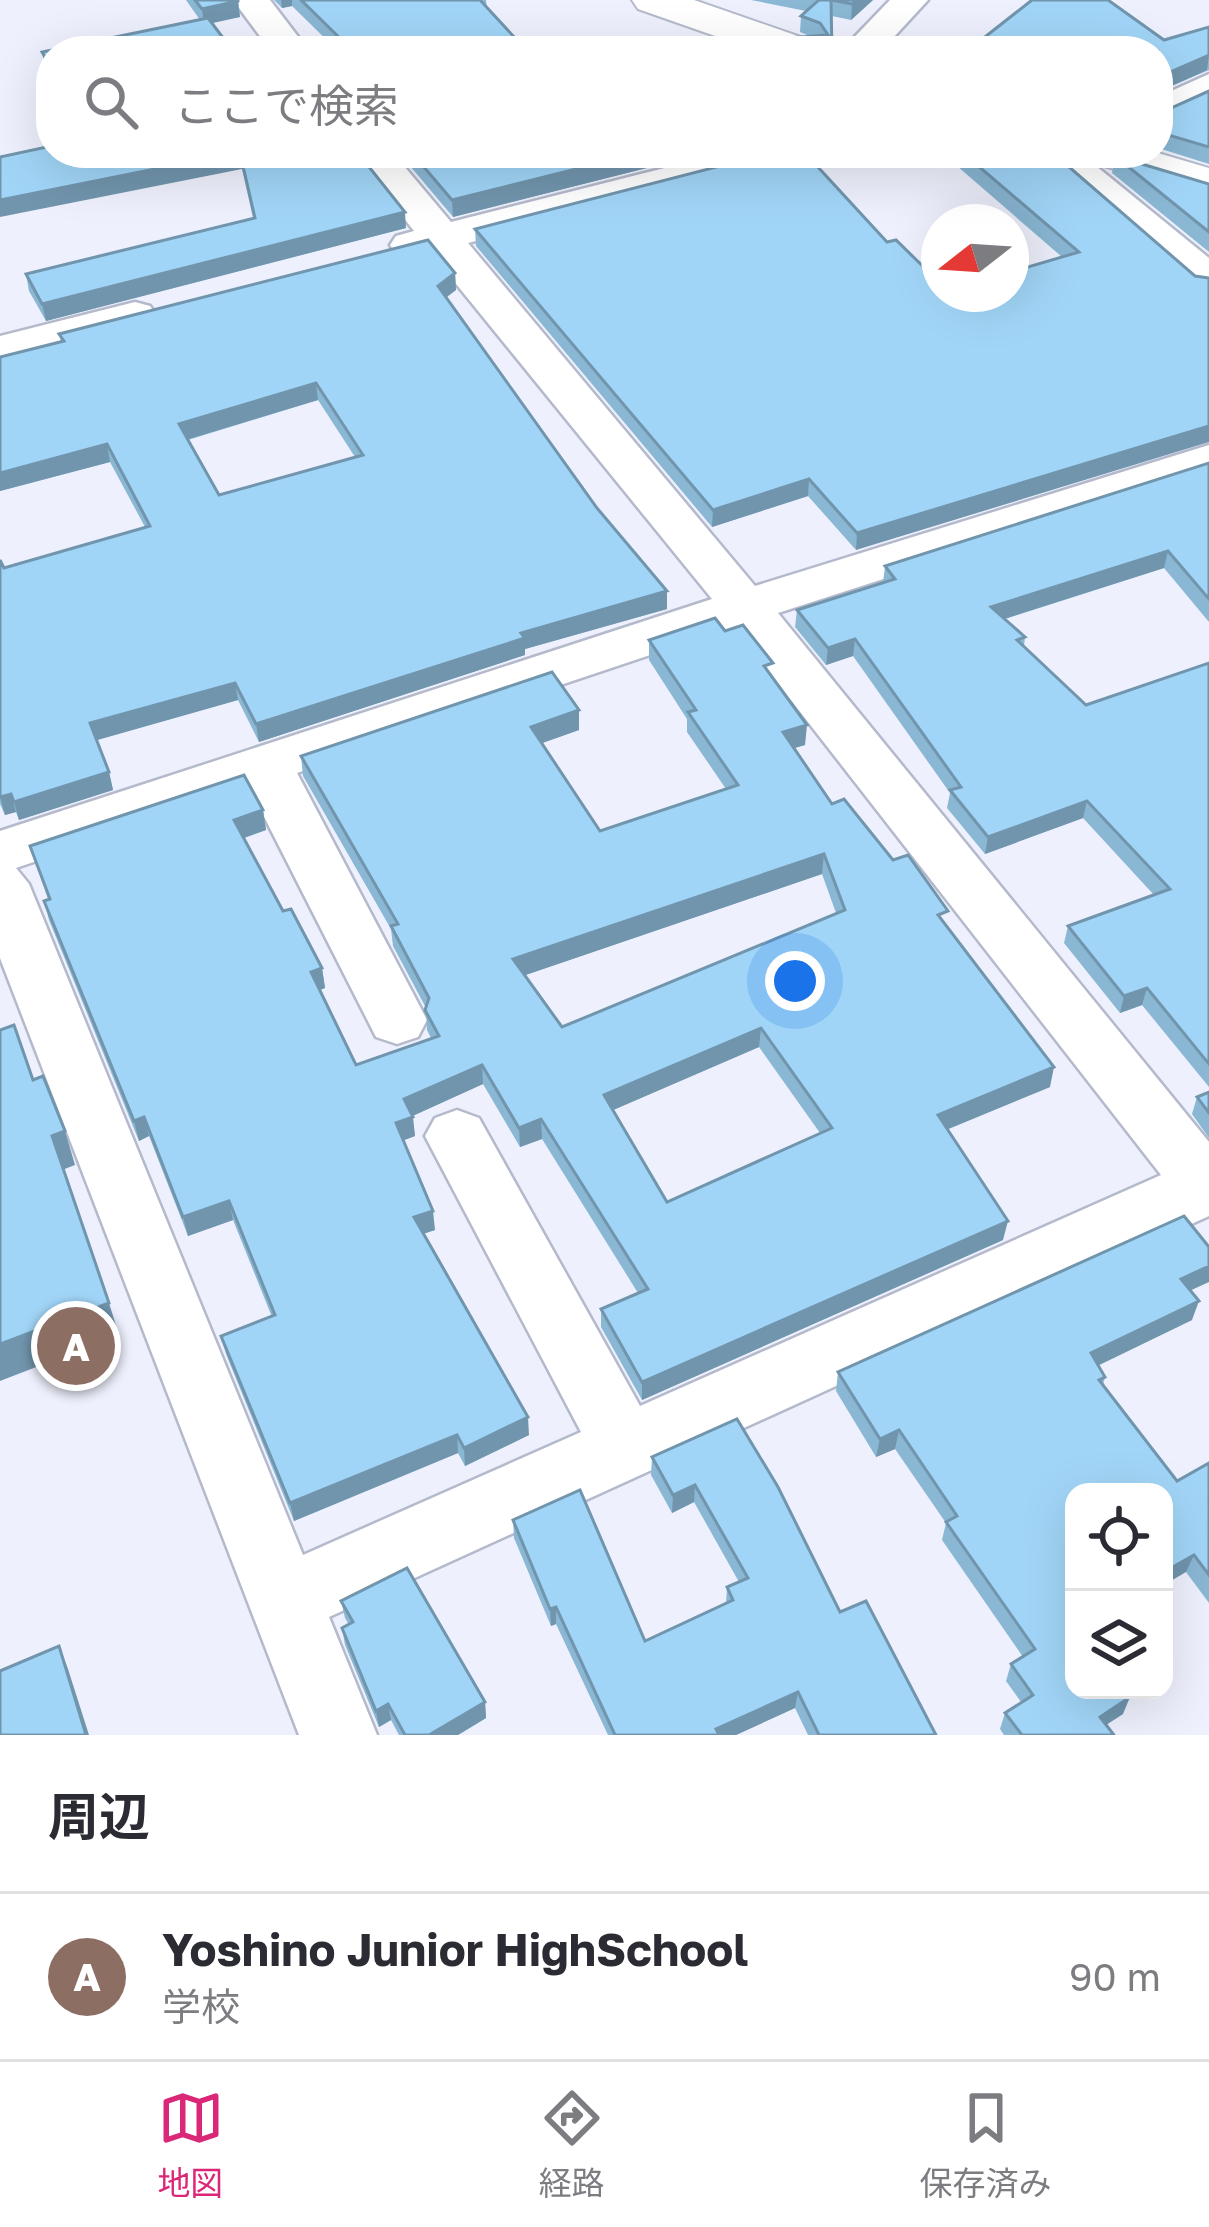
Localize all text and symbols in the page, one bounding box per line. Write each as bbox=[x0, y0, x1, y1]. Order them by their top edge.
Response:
search box bbox=[36, 36, 1173, 168]
icon: search bbox=[78, 69, 144, 135]
text: ここで検索 bbox=[174, 78, 399, 132]
north arrow bbox=[921, 204, 1029, 312]
your location bbox=[765, 951, 825, 1011]
pin: A bbox=[37, 1301, 115, 1391]
map controls bbox=[1065, 1483, 1173, 1699]
button: locate bbox=[1065, 1483, 1173, 1591]
button: layers bbox=[1065, 1591, 1173, 1699]
text: 周辺 bbox=[48, 1785, 150, 1846]
text: Yoshino Junior HighSchool bbox=[162, 1922, 748, 1976]
text: A bbox=[73, 1953, 101, 2000]
text: 90 m bbox=[1069, 1953, 1161, 2000]
text: 学校 bbox=[162, 1983, 240, 2030]
tab: 地図 bbox=[158, 2085, 224, 2205]
tab: 経路 bbox=[539, 2085, 605, 2205]
tab: 保存済み bbox=[920, 2085, 1052, 2205]

